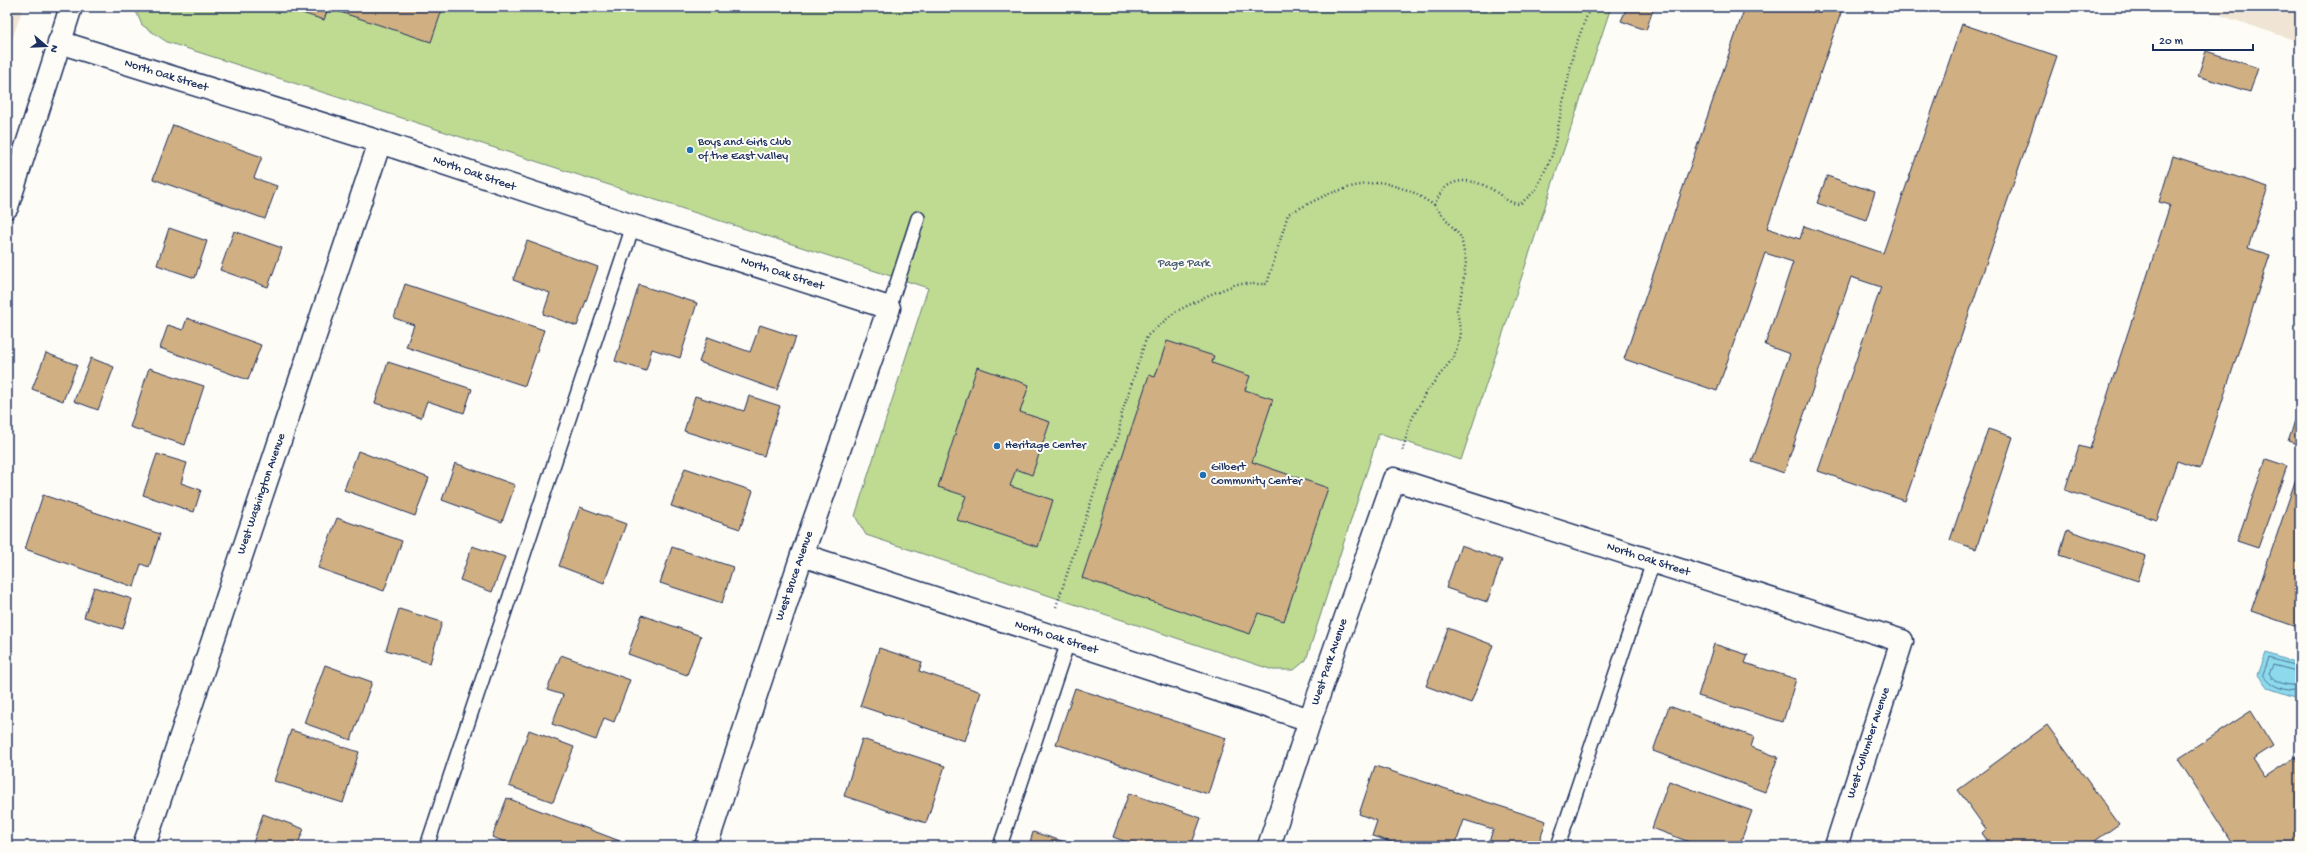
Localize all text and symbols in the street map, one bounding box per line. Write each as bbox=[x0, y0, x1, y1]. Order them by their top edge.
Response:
north arrow bbox=[26, 26, 66, 66]
scale bar bbox=[2153, 26, 2253, 52]
text: 20 m bbox=[2159, 35, 2184, 49]
text: N bbox=[47, 43, 60, 54]
street label: North Oak Street bbox=[123, 57, 210, 96]
place label: Boys and Girls Club of the East Valley bbox=[697, 136, 792, 164]
marker: Boys and Girls Club of the East Valley bbox=[685, 145, 695, 155]
street label: North Oak Street bbox=[431, 153, 518, 195]
street label: North Oak Street bbox=[739, 254, 826, 294]
park label: Page Park bbox=[1157, 257, 1212, 271]
street label: West Washington Avenue bbox=[235, 431, 290, 556]
place label: Heritage Center bbox=[1005, 439, 1088, 453]
marker: Heritage Center bbox=[992, 441, 1002, 451]
place label: Gilbert Community Center bbox=[1211, 461, 1304, 489]
marker: Gilbert Community Center bbox=[1198, 470, 1208, 480]
street label: West Bruce Avenue bbox=[773, 529, 817, 623]
street label: North Oak Street bbox=[1605, 540, 1692, 580]
street label: West Park Avenue bbox=[1309, 616, 1352, 707]
street label: North Oak Street bbox=[1013, 618, 1100, 658]
street label: West Cullumber Avenue bbox=[1844, 685, 1894, 800]

